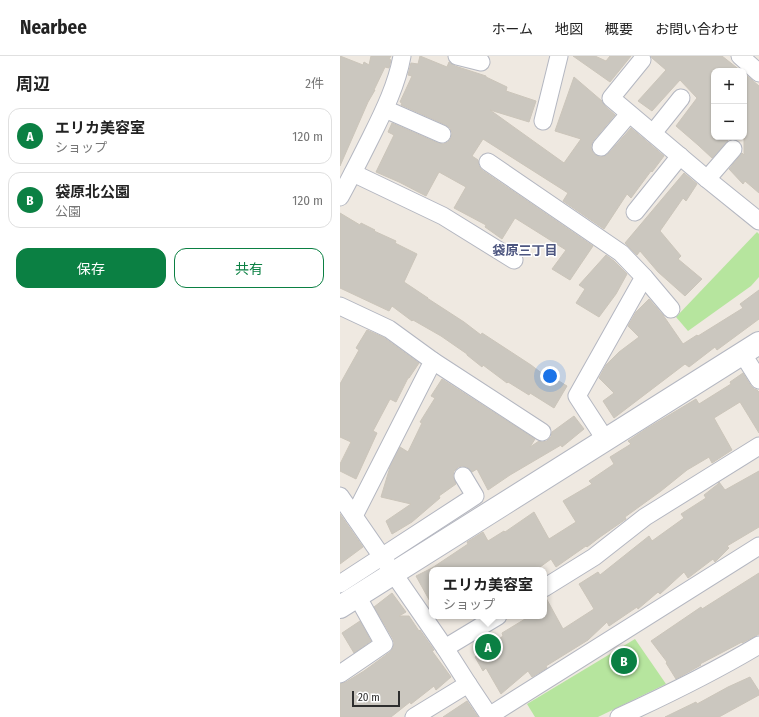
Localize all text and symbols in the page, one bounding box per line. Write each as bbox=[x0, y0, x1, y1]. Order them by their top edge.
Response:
text: Nearbee bbox=[20, 16, 87, 39]
text: ホーム bbox=[491, 21, 533, 38]
text: 地図 bbox=[555, 21, 583, 38]
text: 概要 bbox=[605, 21, 633, 38]
text: お問い合わせ bbox=[655, 21, 739, 38]
map controls bbox=[711, 68, 747, 140]
button: + bbox=[711, 68, 747, 104]
text: 周辺 bbox=[16, 74, 50, 95]
text: 2件 bbox=[305, 76, 324, 91]
button: − bbox=[711, 104, 747, 140]
text: エリカ美容室 bbox=[55, 119, 145, 137]
text: A bbox=[26, 129, 34, 144]
text: 120 m bbox=[292, 129, 323, 144]
text: ショップ bbox=[55, 140, 107, 155]
text: 袋原北公園 bbox=[55, 183, 130, 201]
text: B bbox=[26, 193, 34, 208]
text: 120 m bbox=[292, 193, 323, 208]
text: 公園 bbox=[55, 204, 81, 219]
district label: 袋原三丁目 bbox=[491, 243, 558, 258]
button: 保存 bbox=[16, 248, 166, 288]
button: 共有 bbox=[174, 248, 324, 288]
your location bbox=[540, 366, 560, 386]
popup bbox=[429, 567, 547, 619]
text: エリカ美容室 bbox=[443, 576, 533, 594]
text: ショップ bbox=[443, 597, 495, 612]
pin: A bbox=[475, 632, 501, 662]
pin: B bbox=[611, 646, 637, 676]
scale bar bbox=[352, 689, 400, 708]
text: 20 m bbox=[358, 691, 380, 704]

